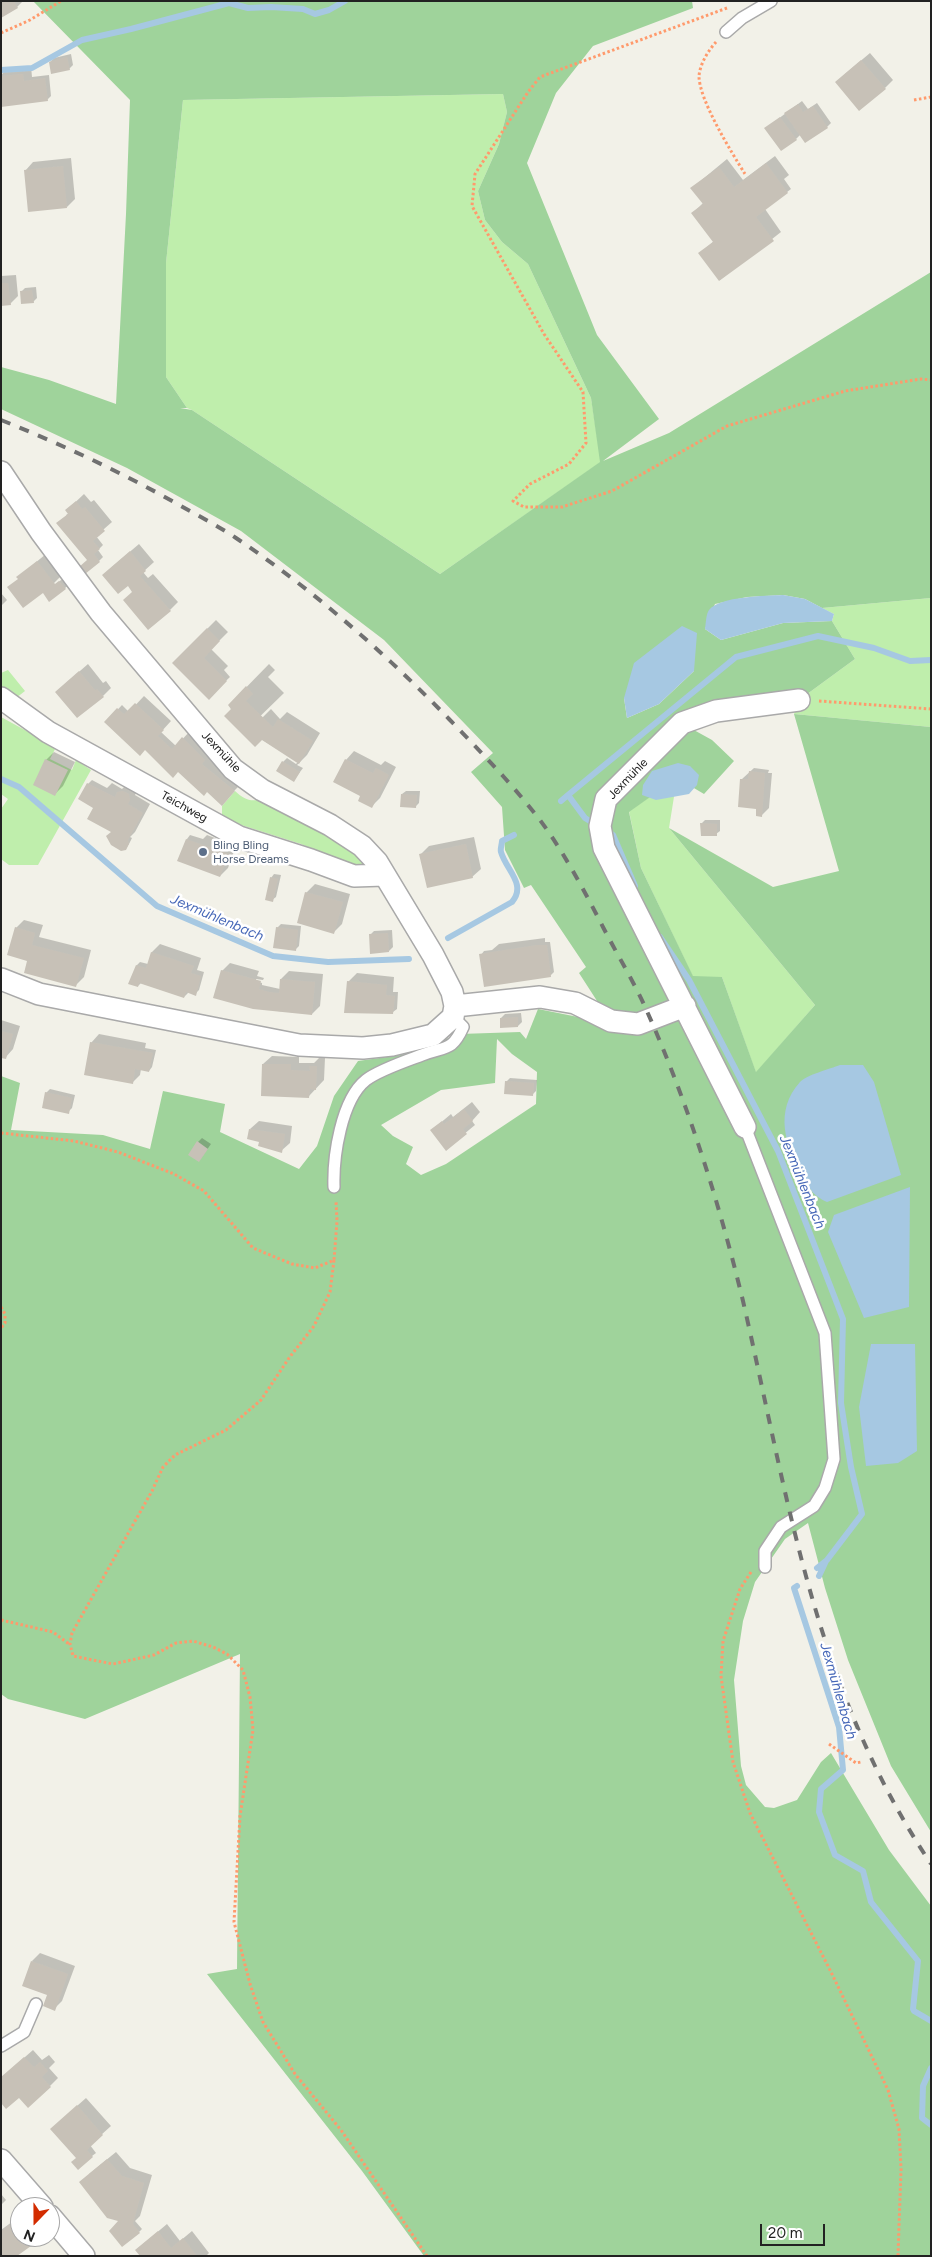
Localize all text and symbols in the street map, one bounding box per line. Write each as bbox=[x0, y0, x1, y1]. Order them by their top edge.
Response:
street label: Jexmühle bbox=[198, 728, 244, 776]
street label: Jexmühle bbox=[605, 756, 651, 802]
street label: Teichweg bbox=[158, 788, 210, 826]
place label: Bling Bling Horse Dreams bbox=[213, 838, 289, 866]
marker: Bling Bling Horse Dreams bbox=[197, 846, 209, 858]
water label: Jexmühlenbach bbox=[168, 891, 266, 945]
water label: Jexmühlenbach bbox=[776, 1133, 828, 1231]
water label: Jexmühlenbach bbox=[816, 1641, 860, 1741]
north arrow bbox=[10, 2197, 60, 2247]
scale bar bbox=[762, 2214, 827, 2246]
text: 20 m bbox=[768, 2224, 802, 2242]
text: N bbox=[21, 2226, 38, 2245]

